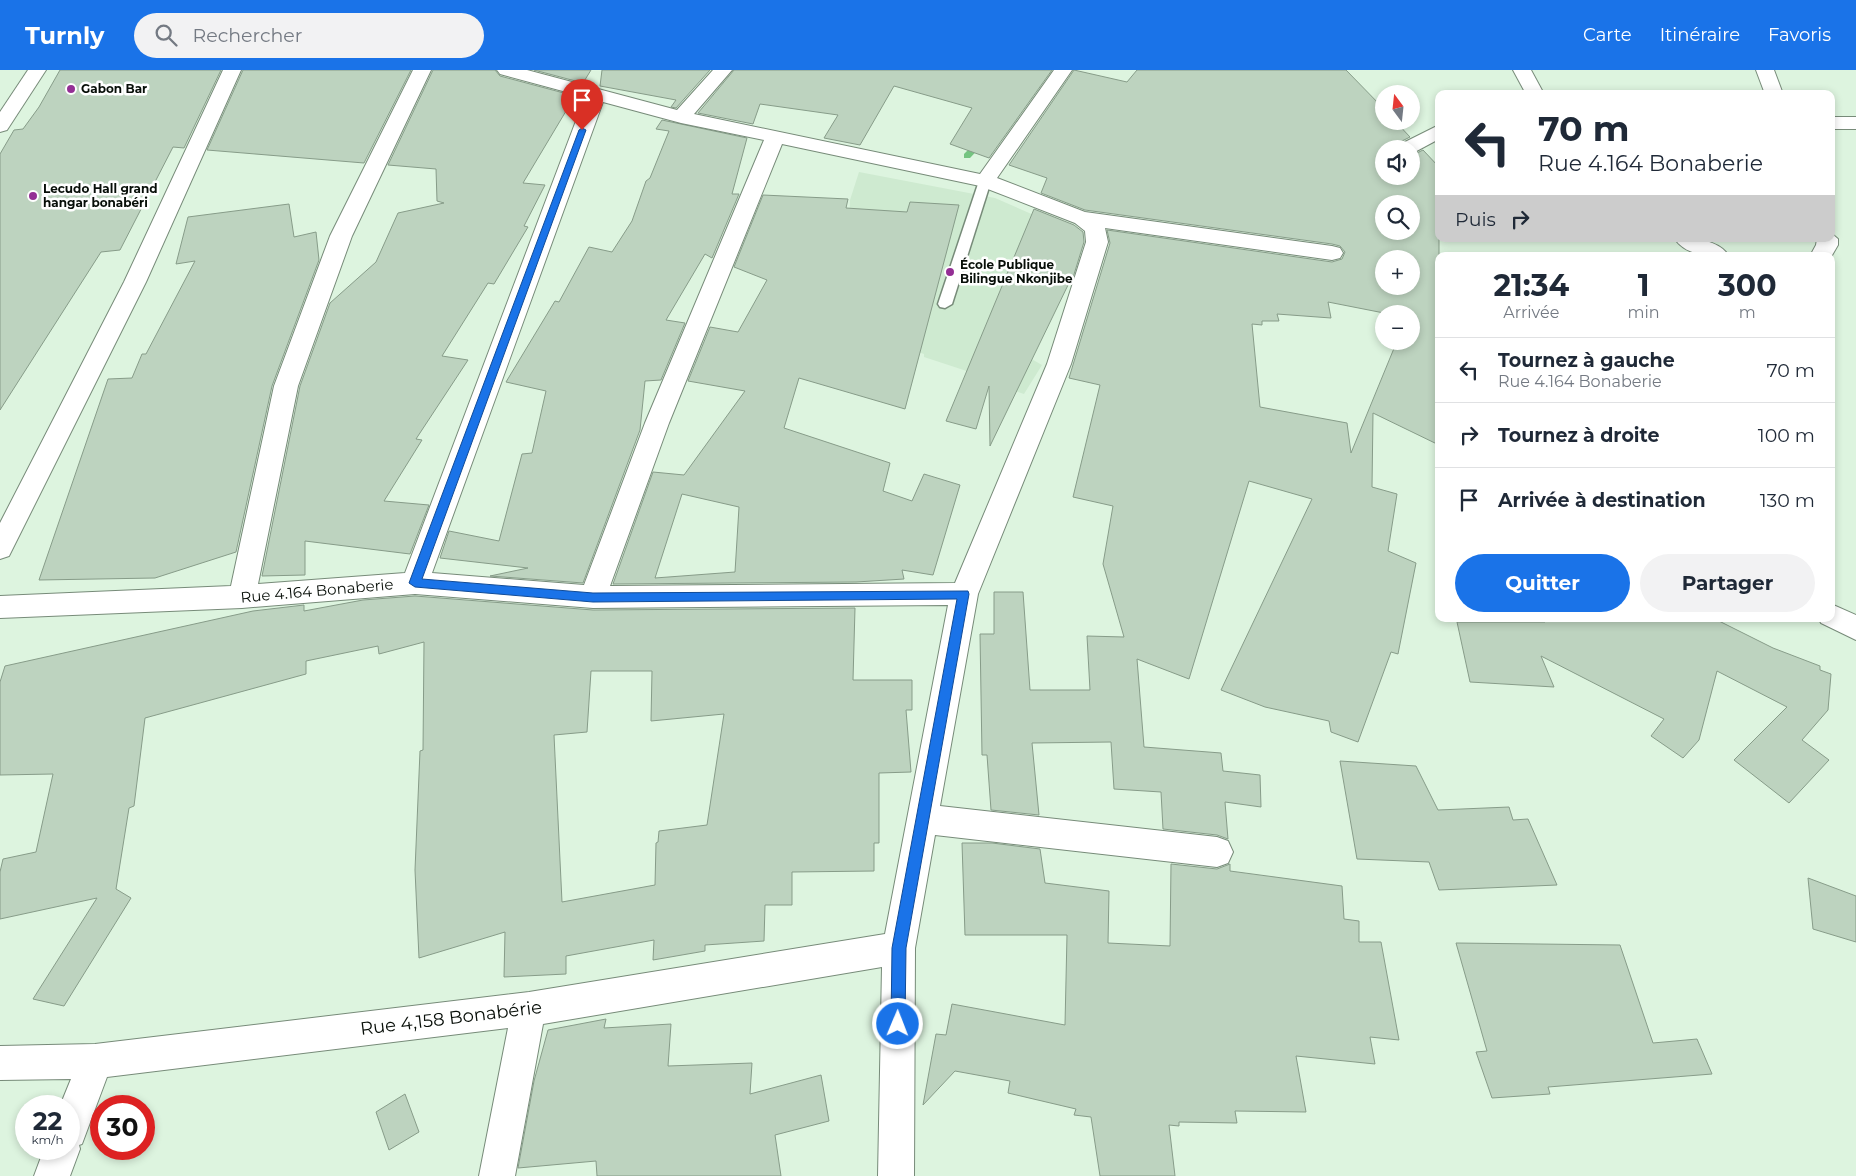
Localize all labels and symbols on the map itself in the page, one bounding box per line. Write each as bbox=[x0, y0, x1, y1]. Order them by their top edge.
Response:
pin bbox=[561, 79, 603, 130]
place label: Gabon Bar bbox=[81, 81, 147, 96]
marker: Gabon Bar bbox=[65, 83, 77, 95]
north arrow bbox=[1375, 85, 1420, 130]
place label: Lecudo Hall grand hangar bonabéri bbox=[43, 181, 158, 210]
marker: Lecudo Hall grand hangar bonabéri bbox=[27, 190, 39, 202]
place label: École Publique Bilingue Nkonjibe bbox=[960, 257, 1073, 286]
marker: École Publique Bilingue Nkonjibe bbox=[944, 266, 956, 278]
street label: Rue 4.164 Bonaberie bbox=[240, 574, 394, 607]
street label: Rue 4,158 Bonabérie bbox=[359, 996, 543, 1040]
position arrow bbox=[871, 997, 923, 1049]
speed limit sign: 30 bbox=[90, 1095, 155, 1160]

